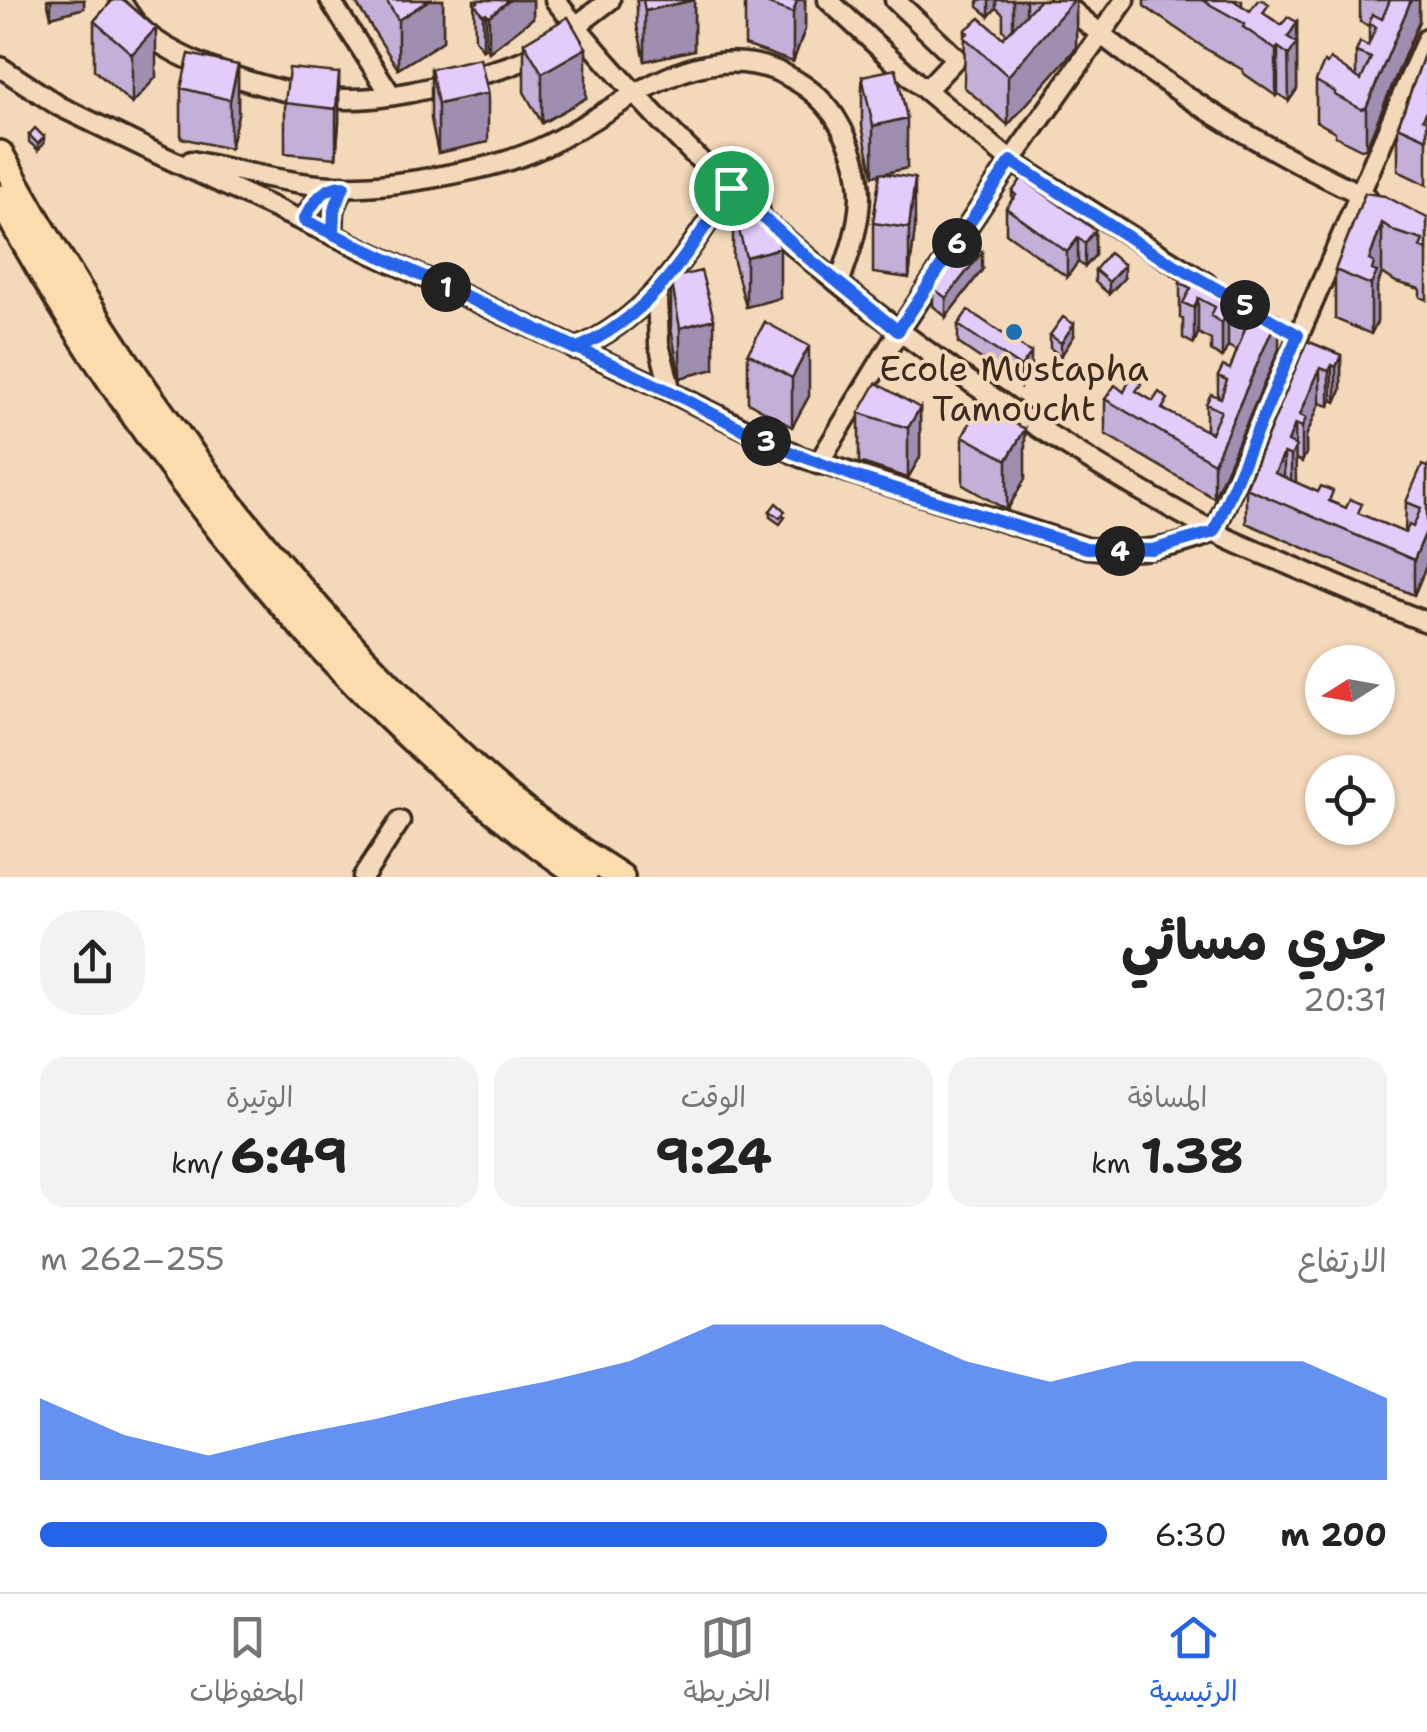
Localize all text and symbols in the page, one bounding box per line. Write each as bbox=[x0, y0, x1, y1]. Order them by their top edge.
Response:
pin bbox=[689, 146, 774, 231]
icon: arrive bbox=[704, 161, 759, 216]
pin: 6 bbox=[932, 218, 982, 268]
text: 6 bbox=[947, 224, 967, 262]
pin: 1 bbox=[421, 262, 471, 312]
text: 1 bbox=[440, 268, 452, 306]
pin: 5 bbox=[1220, 280, 1270, 330]
text: 5 bbox=[1236, 286, 1254, 324]
marker: Ecole Mustapha Tamoucht bbox=[1003, 321, 1025, 343]
place label: Ecole Mustapha Tamoucht bbox=[879, 345, 1149, 432]
pin: 3 bbox=[741, 416, 791, 466]
text: 3 bbox=[756, 422, 776, 460]
pin: 4 bbox=[1095, 526, 1145, 576]
text: 4 bbox=[1110, 532, 1130, 570]
north arrow bbox=[1305, 645, 1395, 735]
map controls bbox=[1305, 645, 1395, 845]
button: locate bbox=[1305, 755, 1395, 845]
text: جري مسائي bbox=[1121, 903, 1387, 977]
button: share bbox=[40, 910, 145, 1015]
text: 20:31 bbox=[1303, 978, 1387, 1021]
text: الوتيرة bbox=[226, 1078, 293, 1116]
text: الوقت bbox=[681, 1078, 746, 1116]
text: المسافة bbox=[1128, 1078, 1207, 1116]
text: 6:49 bbox=[230, 1122, 348, 1189]
text: 9:24 bbox=[655, 1122, 772, 1189]
text: 1.38 bbox=[1140, 1122, 1244, 1189]
text: /km bbox=[171, 1144, 230, 1182]
text: km bbox=[1091, 1144, 1140, 1182]
text: 255–262 m bbox=[40, 1237, 225, 1280]
text: الارتفاع bbox=[1297, 1239, 1387, 1282]
text: 6:30 bbox=[1154, 1513, 1227, 1556]
text: 200 m bbox=[1280, 1513, 1387, 1556]
tab: المحفوظات bbox=[189, 1610, 305, 1716]
tab: الخريطة bbox=[684, 1610, 771, 1716]
tab: الرئيسية bbox=[1150, 1610, 1238, 1716]

